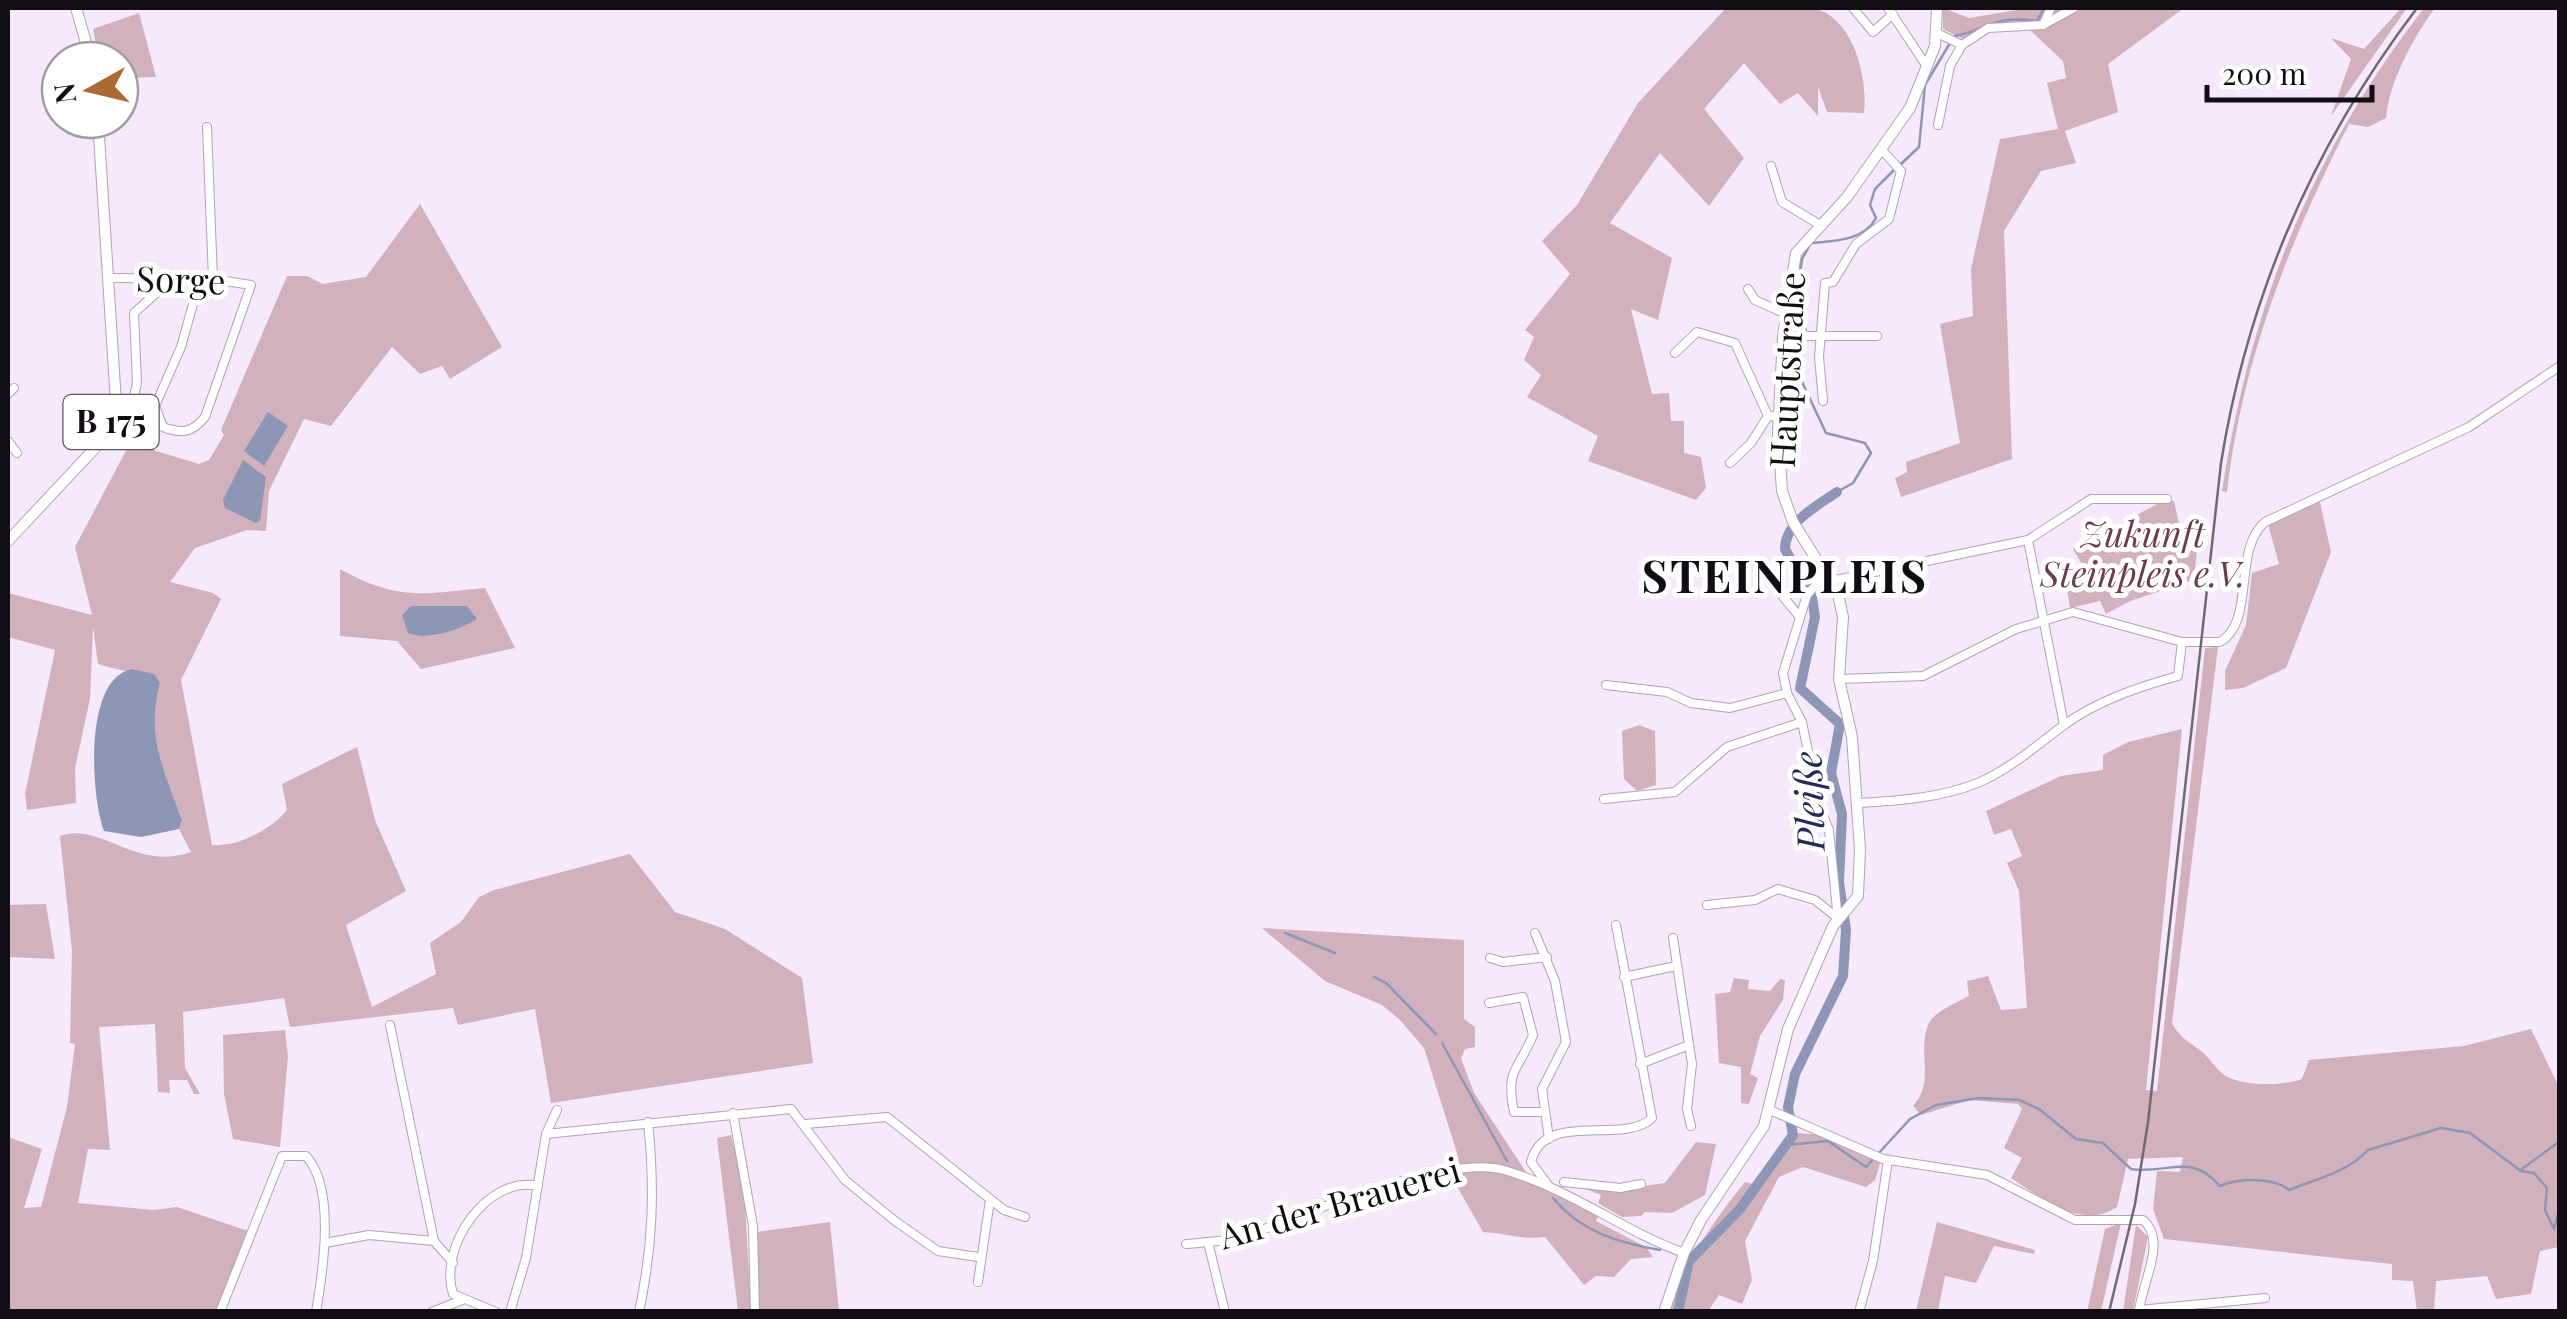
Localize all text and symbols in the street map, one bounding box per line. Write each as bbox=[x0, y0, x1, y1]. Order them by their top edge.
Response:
north arrow bbox=[40, 40, 140, 140]
scale bar bbox=[2207, 40, 2372, 102]
text: 200 m bbox=[2222, 53, 2307, 93]
text: N bbox=[44, 81, 83, 106]
street label: Sorge bbox=[136, 253, 227, 304]
street label: Hauptstraße bbox=[1757, 271, 1814, 469]
road number: B 175 bbox=[64, 395, 158, 449]
park label: Zukunft Steinpleis e.V. bbox=[2039, 509, 2246, 596]
district label: STEINPLEIS bbox=[1641, 544, 1929, 604]
water label: Pleiße bbox=[1780, 751, 1835, 854]
street label: An der Brauerei bbox=[1212, 1145, 1465, 1259]

